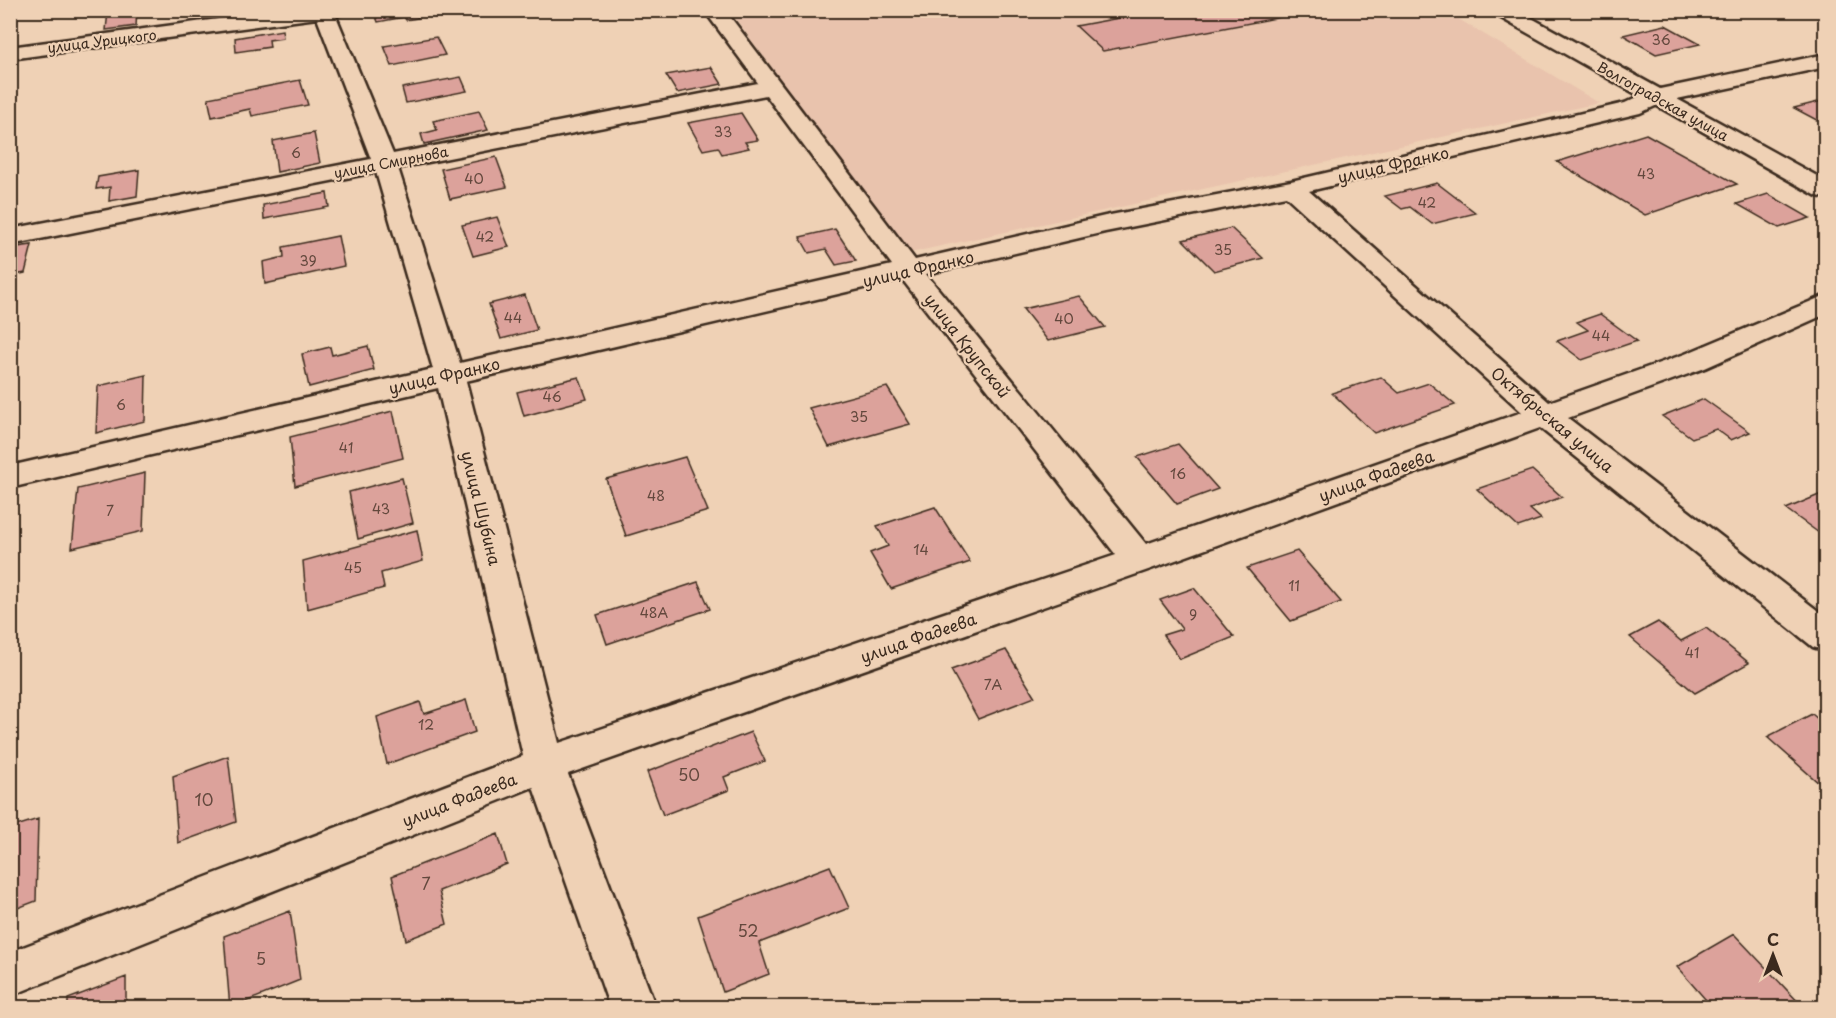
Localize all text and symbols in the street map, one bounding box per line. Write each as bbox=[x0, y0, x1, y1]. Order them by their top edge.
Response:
street label: улица Урицкого bbox=[46, 24, 158, 58]
house number: 36 bbox=[1651, 29, 1671, 50]
street label: Волгоградская улица bbox=[1593, 56, 1733, 146]
house number: 33 bbox=[714, 121, 732, 142]
street label: улица Франко bbox=[1335, 140, 1451, 188]
street label: улица Смирнова bbox=[332, 141, 450, 183]
house number: 6 bbox=[291, 142, 301, 163]
house number: 43 bbox=[1637, 163, 1655, 184]
house number: 40 bbox=[464, 168, 484, 189]
house number: 42 bbox=[1418, 192, 1436, 213]
house number: 42 bbox=[476, 226, 494, 247]
house number: 35 bbox=[1214, 239, 1232, 260]
street label: улица Франко bbox=[860, 244, 976, 292]
house number: 39 bbox=[299, 250, 317, 271]
street label: улица Крупской bbox=[919, 287, 1017, 403]
house number: 44 bbox=[504, 307, 522, 328]
house number: 40 bbox=[1054, 308, 1074, 329]
house number: 44 bbox=[1592, 325, 1610, 346]
street label: улица Франко bbox=[386, 351, 502, 399]
street label: Октябрьская улица bbox=[1486, 360, 1620, 478]
house number: 46 bbox=[542, 386, 562, 407]
house number: 6 bbox=[116, 394, 126, 415]
house number: 35 bbox=[850, 406, 868, 427]
house number: 41 bbox=[339, 437, 353, 458]
street label: улица Фадеева bbox=[1315, 443, 1437, 507]
street label: улица Шубина bbox=[456, 448, 508, 568]
house number: 16 bbox=[1170, 463, 1186, 484]
house number: 48 bbox=[647, 485, 665, 506]
house number: 43 bbox=[372, 498, 390, 519]
house number: 7 bbox=[106, 500, 114, 521]
house number: 14 bbox=[913, 539, 929, 560]
house number: 45 bbox=[344, 557, 362, 578]
house number: 11 bbox=[1288, 575, 1300, 596]
house number: 48А bbox=[640, 602, 669, 623]
house number: 9 bbox=[1189, 604, 1197, 625]
street label: улица Фадеева bbox=[857, 606, 979, 668]
house number: 41 bbox=[1685, 642, 1699, 663]
house number: 7А bbox=[984, 674, 1003, 695]
house number: 12 bbox=[418, 714, 434, 735]
house number: 50 bbox=[678, 762, 700, 786]
street label: улица Фадеева bbox=[398, 766, 520, 832]
house number: 10 bbox=[195, 787, 213, 811]
house number: 7 bbox=[421, 871, 431, 895]
house number: 52 bbox=[737, 918, 759, 942]
north arrow bbox=[1743, 925, 1803, 985]
text: С bbox=[1767, 927, 1779, 951]
house number: 5 bbox=[256, 946, 266, 970]

